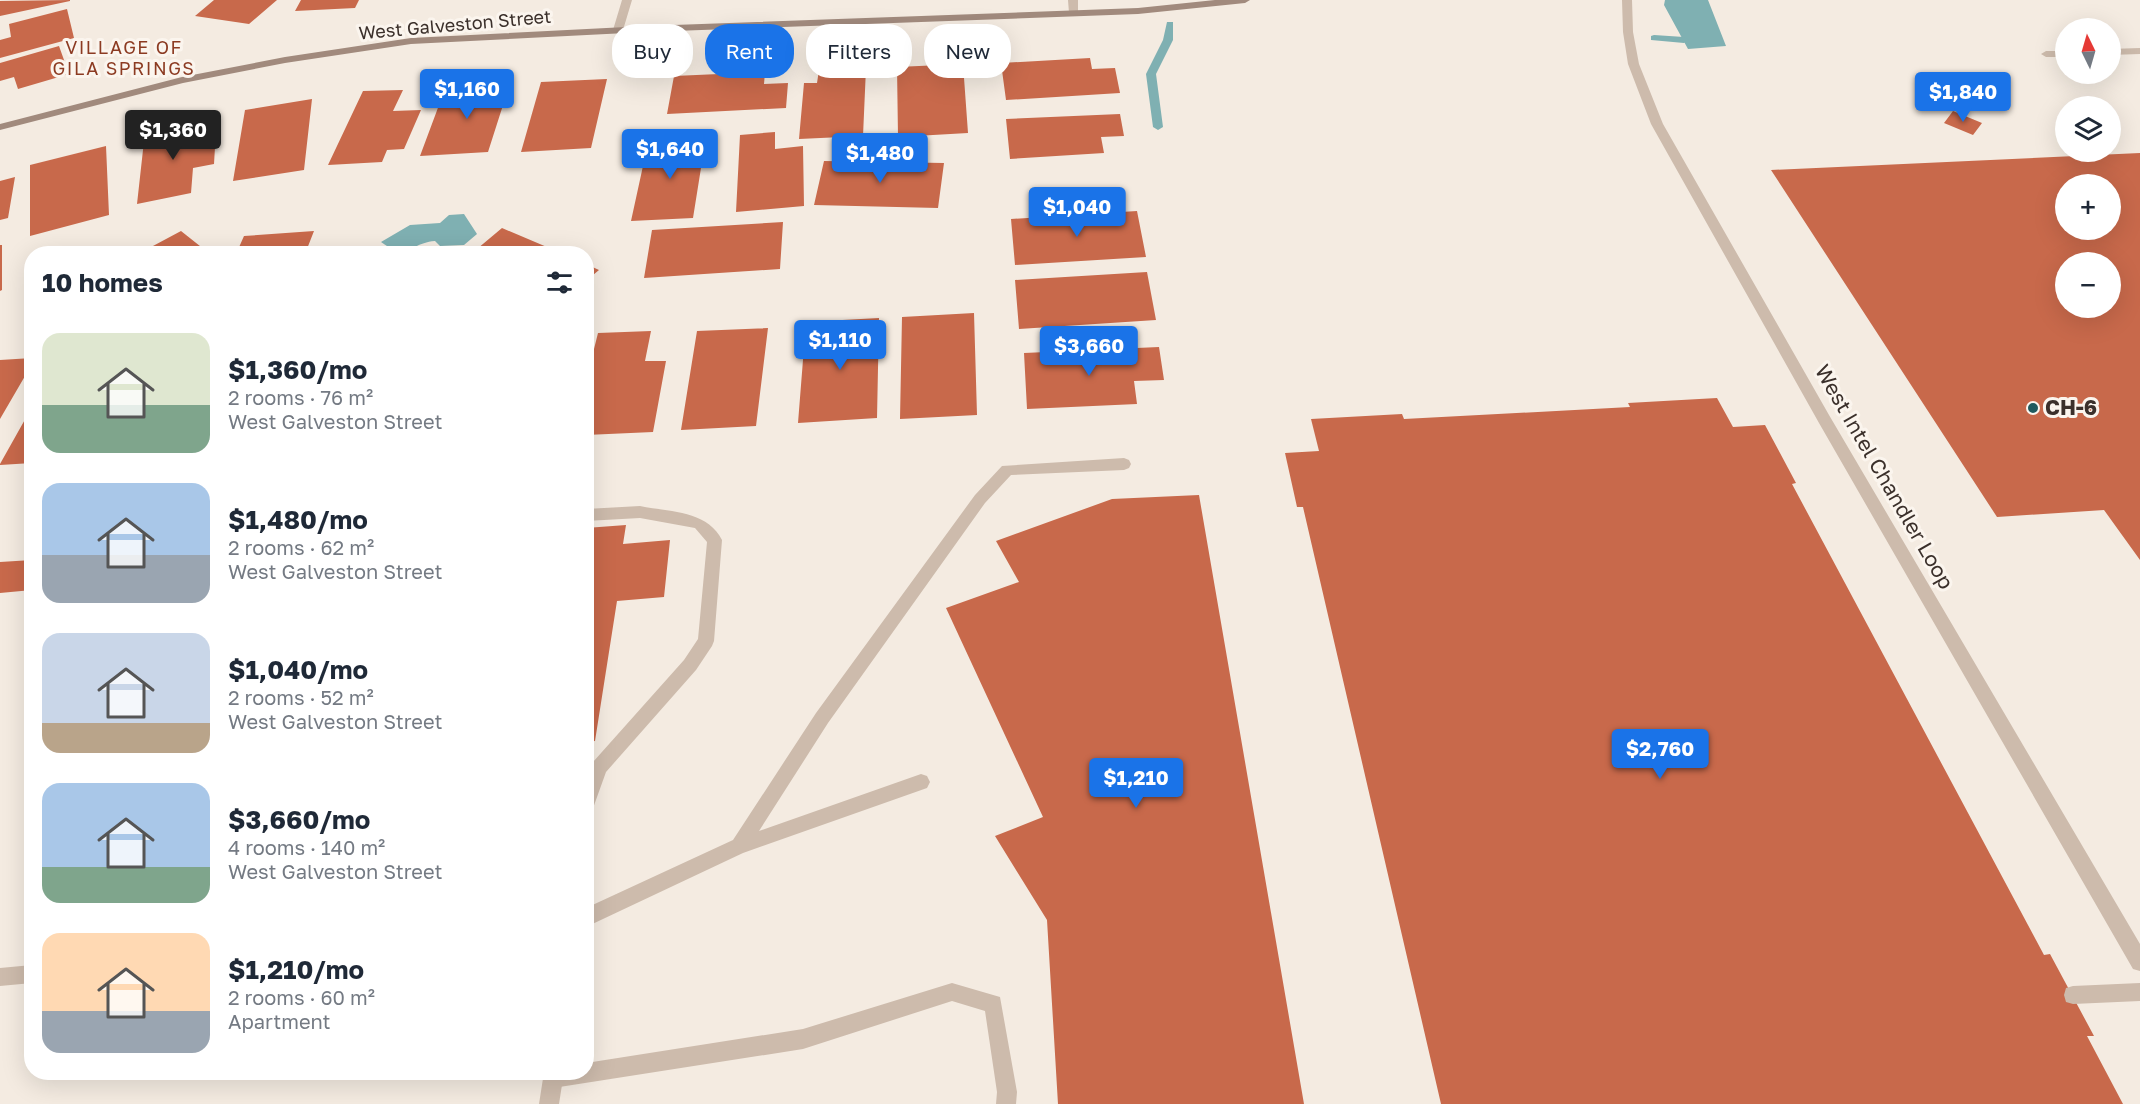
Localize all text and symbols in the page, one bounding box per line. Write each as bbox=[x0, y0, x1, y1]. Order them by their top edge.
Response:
street label: West Galveston Street bbox=[358, 5, 552, 43]
north arrow bbox=[2055, 18, 2121, 84]
map controls bbox=[2055, 18, 2121, 318]
chip: Buy bbox=[612, 24, 693, 78]
chip: Rent bbox=[705, 24, 794, 78]
chip: Filters bbox=[806, 24, 912, 78]
chip: New bbox=[924, 24, 1011, 78]
district label: VILLAGE OF GILA SPRINGS bbox=[53, 36, 195, 79]
pin: $1,160 bbox=[418, 69, 516, 120]
pin: $1,840 bbox=[1914, 72, 2012, 123]
text: $1,160 bbox=[434, 76, 500, 100]
text: $1,840 bbox=[1929, 79, 1997, 103]
button: layers bbox=[2055, 96, 2121, 162]
pin: $1,360 bbox=[124, 110, 222, 161]
text: $1,360 bbox=[139, 117, 207, 141]
pin: $1,640 bbox=[621, 129, 719, 180]
pin: $1,480 bbox=[831, 133, 929, 184]
text: $1,640 bbox=[636, 136, 704, 160]
text: $1,480 bbox=[846, 140, 914, 164]
button: + bbox=[2055, 174, 2121, 240]
pin: $1,040 bbox=[1028, 187, 1126, 238]
text: $1,040 bbox=[1043, 194, 1111, 218]
button: − bbox=[2055, 252, 2121, 318]
icon: filters bbox=[543, 266, 576, 299]
text: 10 homes bbox=[42, 267, 163, 298]
pin: $1,110 bbox=[791, 320, 889, 371]
pin: $3,660 bbox=[1040, 326, 1138, 377]
text: $1,110 bbox=[808, 327, 872, 351]
text: $3,660 bbox=[1054, 333, 1124, 357]
text: $1,360/mo bbox=[228, 354, 367, 385]
icon: home bbox=[90, 357, 162, 429]
street label: West Intel Chandler Loop bbox=[1810, 360, 1960, 593]
text: 2 rooms · 76 m² bbox=[228, 385, 373, 409]
place label: CH-6 bbox=[2045, 394, 2097, 420]
marker: CH-6 bbox=[2026, 401, 2040, 415]
text: West Galveston Street bbox=[228, 409, 443, 433]
text: $1,480/mo bbox=[228, 504, 368, 535]
icon: home bbox=[90, 507, 162, 579]
text: 2 rooms · 62 m² bbox=[228, 535, 374, 559]
text: West Galveston Street bbox=[228, 559, 443, 583]
text: $1,040/mo bbox=[228, 654, 368, 685]
icon: home bbox=[90, 657, 162, 729]
text: 2 rooms · 52 m² bbox=[228, 685, 374, 709]
text: West Galveston Street bbox=[228, 709, 443, 733]
pin: $2,760 bbox=[1611, 729, 1709, 780]
text: $2,760 bbox=[1626, 736, 1694, 760]
pin: $1,210 bbox=[1087, 758, 1185, 809]
text: $1,210 bbox=[1103, 765, 1169, 789]
text: $3,660/mo bbox=[228, 804, 370, 835]
icon: home bbox=[90, 807, 162, 879]
text: 4 rooms · 140 m² bbox=[228, 835, 385, 859]
text: West Galveston Street bbox=[228, 859, 443, 883]
text: $1,210/mo bbox=[228, 954, 364, 985]
icon: home bbox=[90, 957, 162, 1029]
text: 2 rooms · 60 m² bbox=[228, 985, 375, 1009]
text: Apartment bbox=[228, 1009, 331, 1033]

